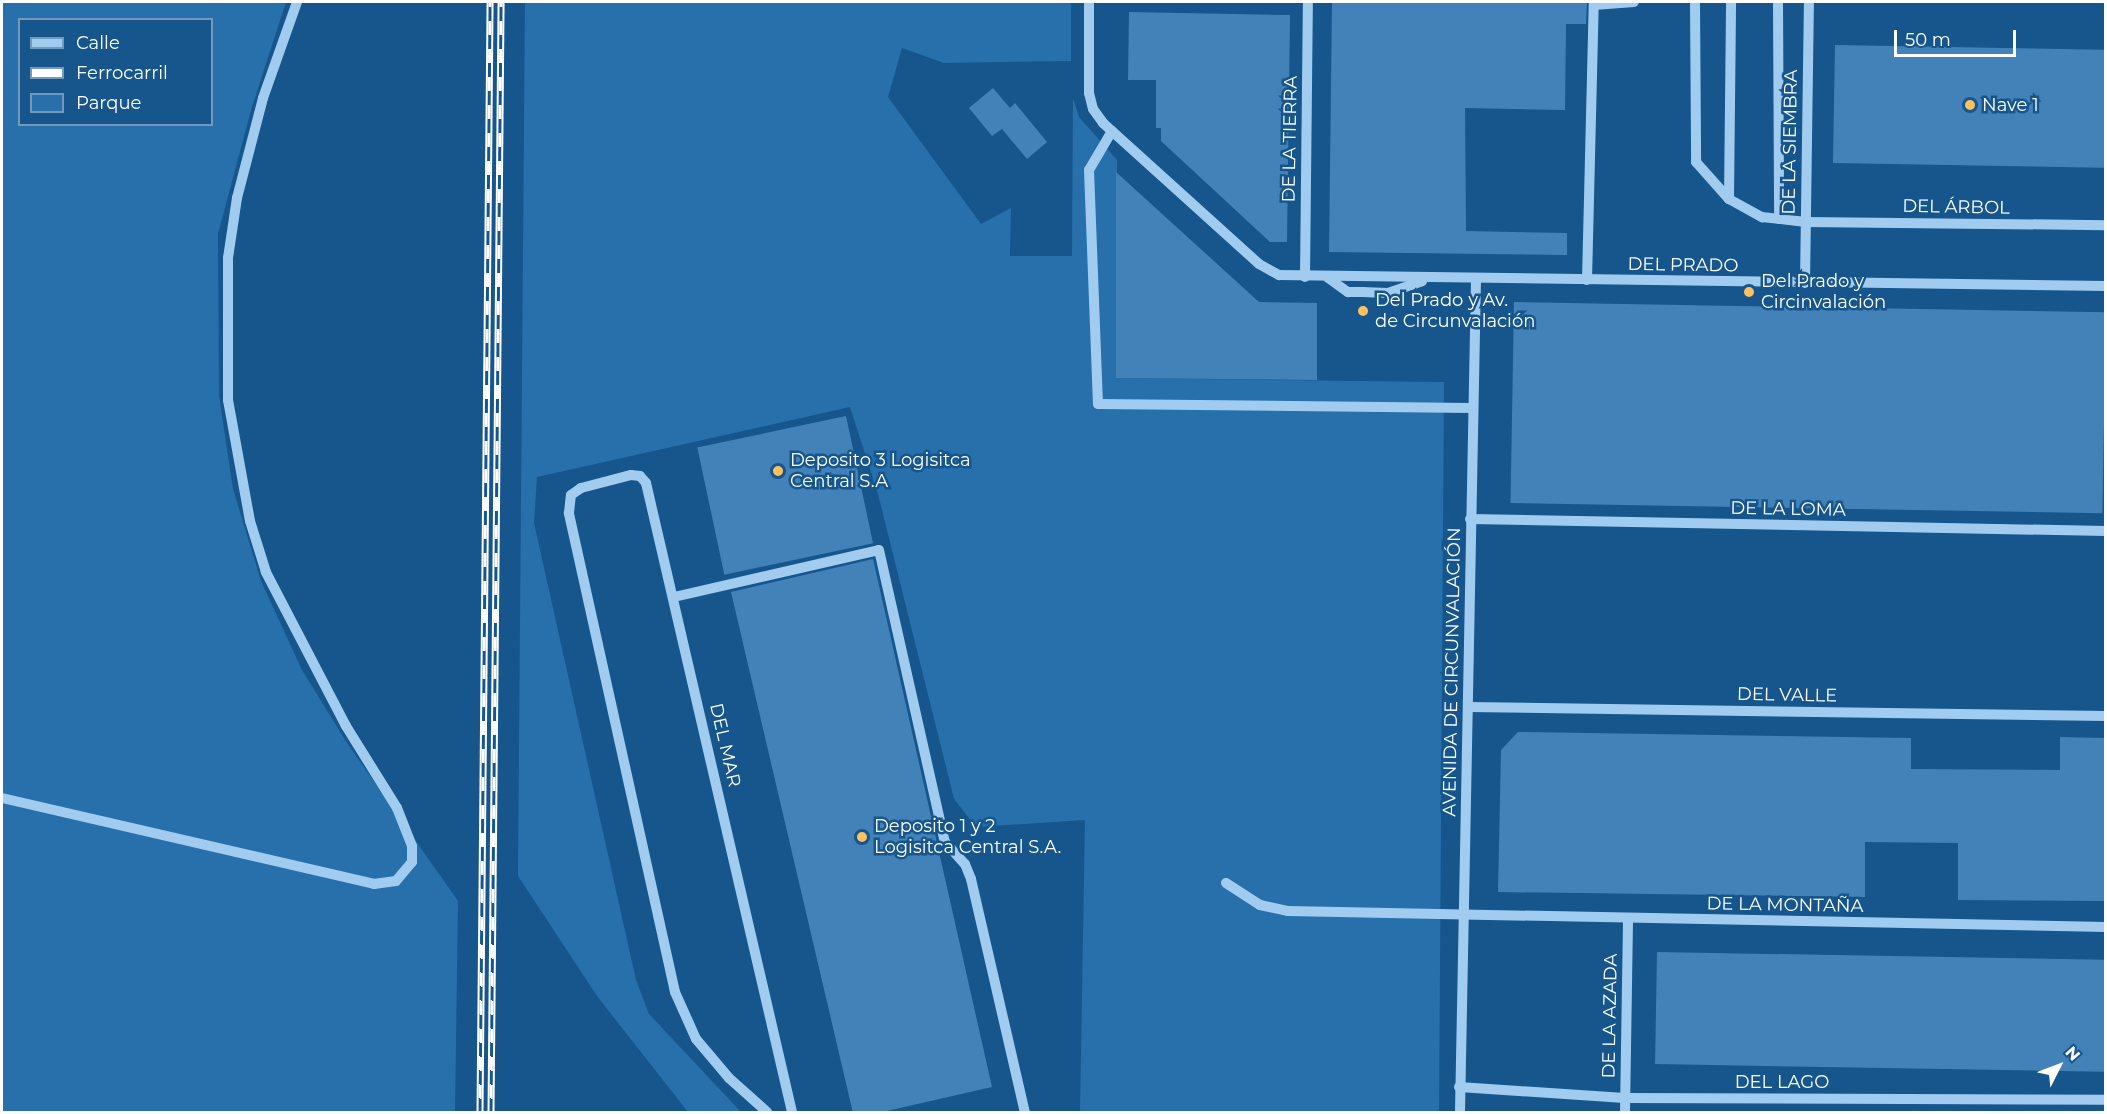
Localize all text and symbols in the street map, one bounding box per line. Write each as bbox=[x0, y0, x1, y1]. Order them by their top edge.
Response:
legend bbox=[18, 18, 213, 126]
scale bar bbox=[1897, 18, 2018, 56]
text: 50 m bbox=[1905, 29, 1951, 51]
text: Calle bbox=[76, 32, 120, 54]
text: Ferrocarril bbox=[76, 62, 168, 84]
street label: DE LA SIEMBRA bbox=[1778, 69, 1802, 215]
street label: DE LA TIERRA bbox=[1278, 76, 1302, 202]
text: Parque bbox=[76, 92, 141, 114]
place label: Nave 1 bbox=[1982, 94, 2039, 116]
marker: Nave 1 bbox=[1963, 98, 1977, 112]
street label: DEL ÁRBOL bbox=[1902, 195, 2010, 219]
street label: DEL PRADO bbox=[1627, 253, 1739, 277]
place label: Del Prado y Circinvalación bbox=[1761, 271, 1886, 314]
marker: Del Prado y Circinvalación bbox=[1742, 285, 1756, 299]
place label: Del Prado y Av. de Circunvalación bbox=[1375, 290, 1535, 332]
marker: Del Prado y Av. de Circunvalación bbox=[1356, 304, 1370, 318]
place label: Deposito 3 Logisitca Central S.A bbox=[790, 450, 971, 492]
marker: Deposito 3 Logisitca Central S.A bbox=[771, 464, 785, 478]
street label: DE LA LOMA bbox=[1730, 497, 1846, 521]
street label: AVENIDA DE CIRCUNVALACIÓN bbox=[1439, 527, 1465, 817]
street label: DEL VALLE bbox=[1737, 683, 1837, 707]
street label: DEL MAR bbox=[705, 701, 745, 789]
place label: Deposito 1 y 2 Logisitca Central S.A. bbox=[874, 816, 1061, 858]
marker: Deposito 1 y 2 Logisitca Central S.A. bbox=[855, 830, 869, 844]
street label: DE LA MONTAÑA bbox=[1706, 893, 1864, 917]
street label: DE LA AZADA bbox=[1598, 953, 1622, 1079]
north arrow bbox=[2029, 1036, 2089, 1096]
text: N bbox=[2061, 1042, 2084, 1065]
street label: DEL LAGO bbox=[1735, 1071, 1829, 1093]

